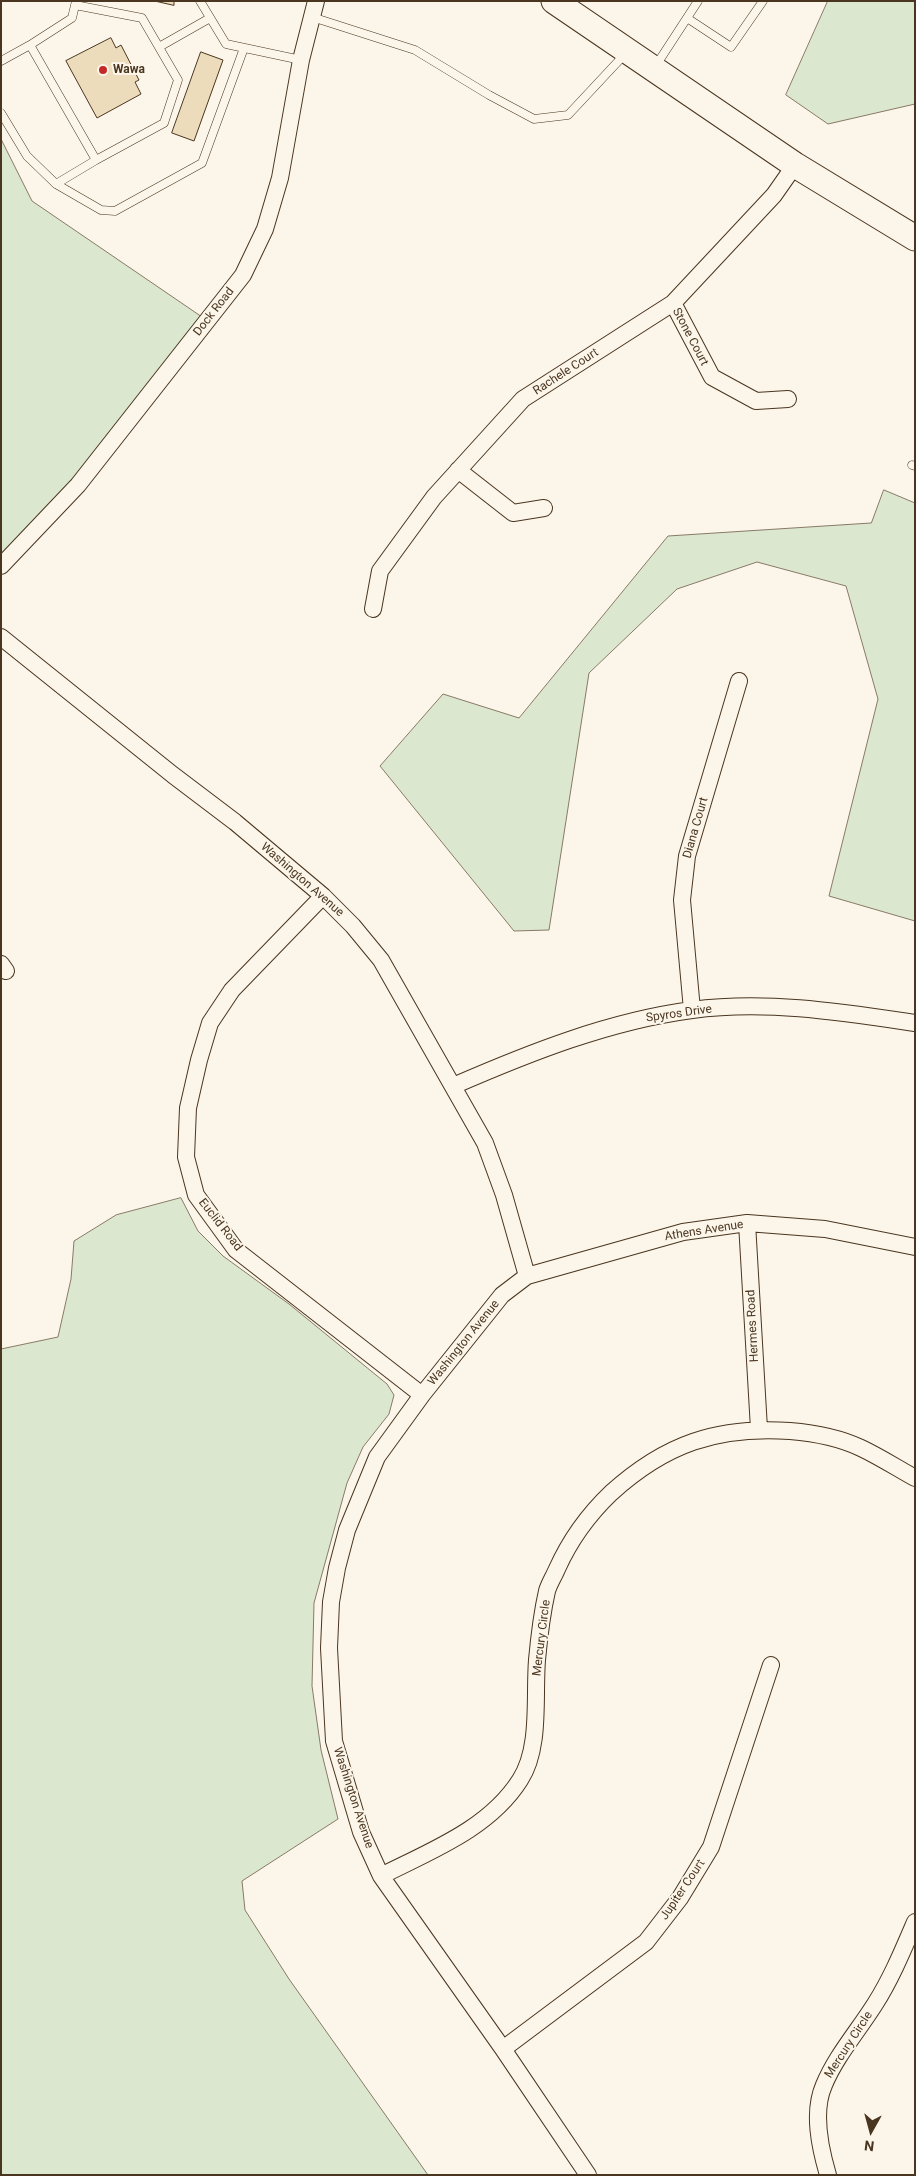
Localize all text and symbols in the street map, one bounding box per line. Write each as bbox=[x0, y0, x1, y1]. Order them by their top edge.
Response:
place label: Wawa bbox=[113, 63, 145, 77]
marker: Wawa bbox=[97, 64, 109, 76]
street label: Dock Road bbox=[191, 285, 237, 339]
street label: Stone Court bbox=[669, 306, 711, 368]
street label: Rachele Court bbox=[531, 346, 601, 398]
street label: Diana Court bbox=[680, 796, 712, 860]
street label: Washington Avenue bbox=[257, 840, 347, 920]
street label: Spyros Drive bbox=[645, 1002, 713, 1026]
street label: Euclid Road bbox=[195, 1196, 245, 1254]
street label: Athens Avenue bbox=[664, 1218, 744, 1244]
street label: Hermes Road bbox=[744, 1289, 762, 1363]
street label: Washington Avenue bbox=[425, 1297, 503, 1389]
street label: Mercury Circle bbox=[530, 1599, 554, 1677]
street label: Washington Avenue bbox=[330, 1746, 376, 1850]
street label: Jupiter Court bbox=[658, 1857, 708, 1923]
street label: Mercury Circle bbox=[822, 2009, 876, 2081]
north arrow bbox=[846, 2106, 896, 2156]
text: N bbox=[863, 2137, 875, 2154]

